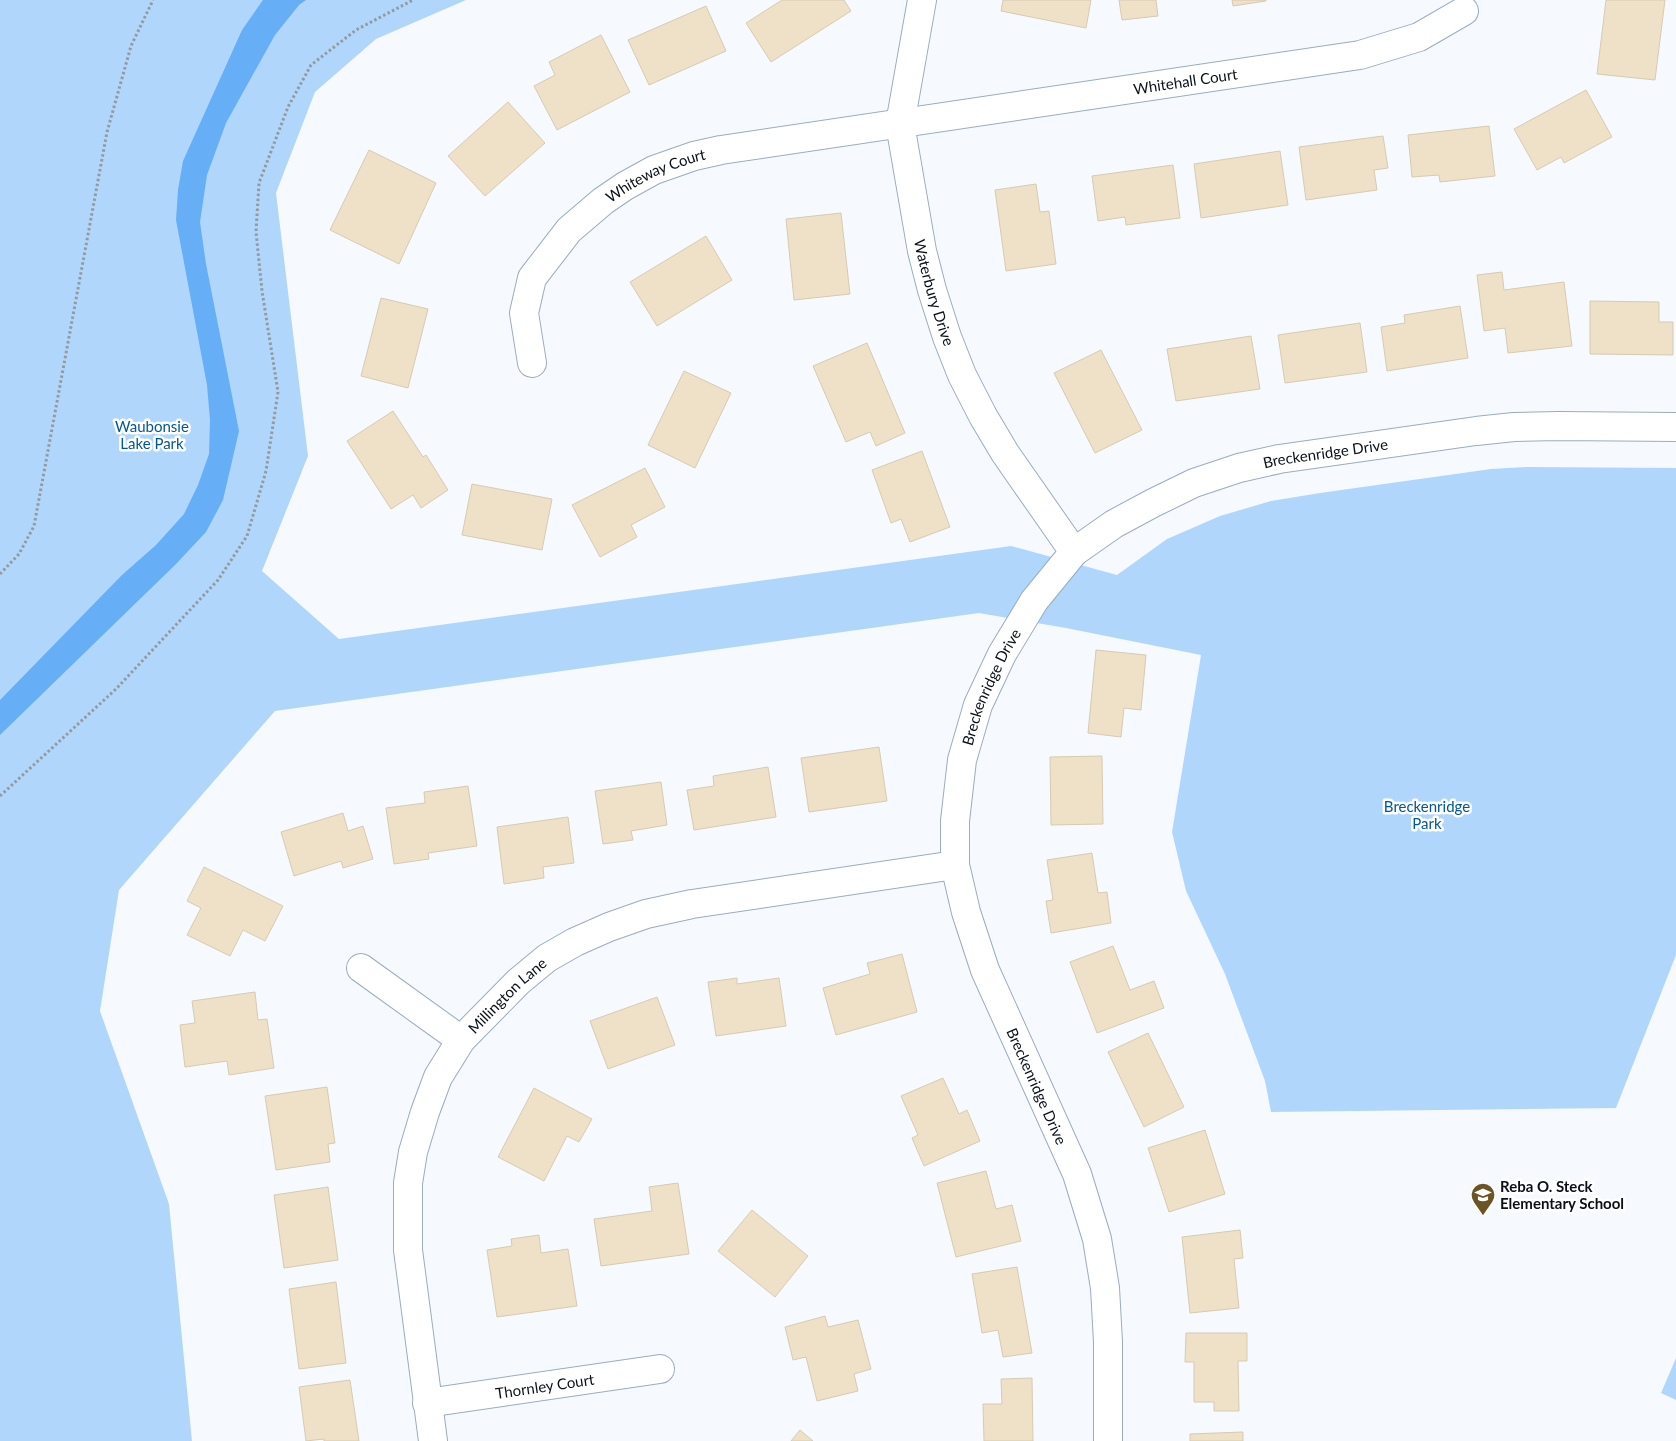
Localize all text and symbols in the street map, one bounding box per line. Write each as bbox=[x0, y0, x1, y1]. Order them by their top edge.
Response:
street label: Whitehall Court bbox=[1132, 64, 1239, 98]
street label: Whiteway Court bbox=[602, 145, 708, 206]
street label: Waterbury Drive bbox=[911, 238, 959, 348]
park label: Waubonsie Lake Park bbox=[115, 417, 189, 452]
street label: Breckenridge Drive bbox=[1261, 435, 1389, 471]
street label: Breckenridge Drive bbox=[958, 625, 1024, 747]
park label: Breckenridge Park bbox=[1384, 797, 1470, 832]
street label: Millington Lane bbox=[464, 953, 550, 1037]
street label: Breckenridge Drive bbox=[1003, 1025, 1071, 1147]
place label: Reba O. Steck Elementary School bbox=[1500, 1177, 1624, 1212]
school or university icon: Reba O. Steck Elementary School bbox=[1470, 1182, 1496, 1216]
street label: Thornley Court bbox=[494, 1370, 596, 1402]

